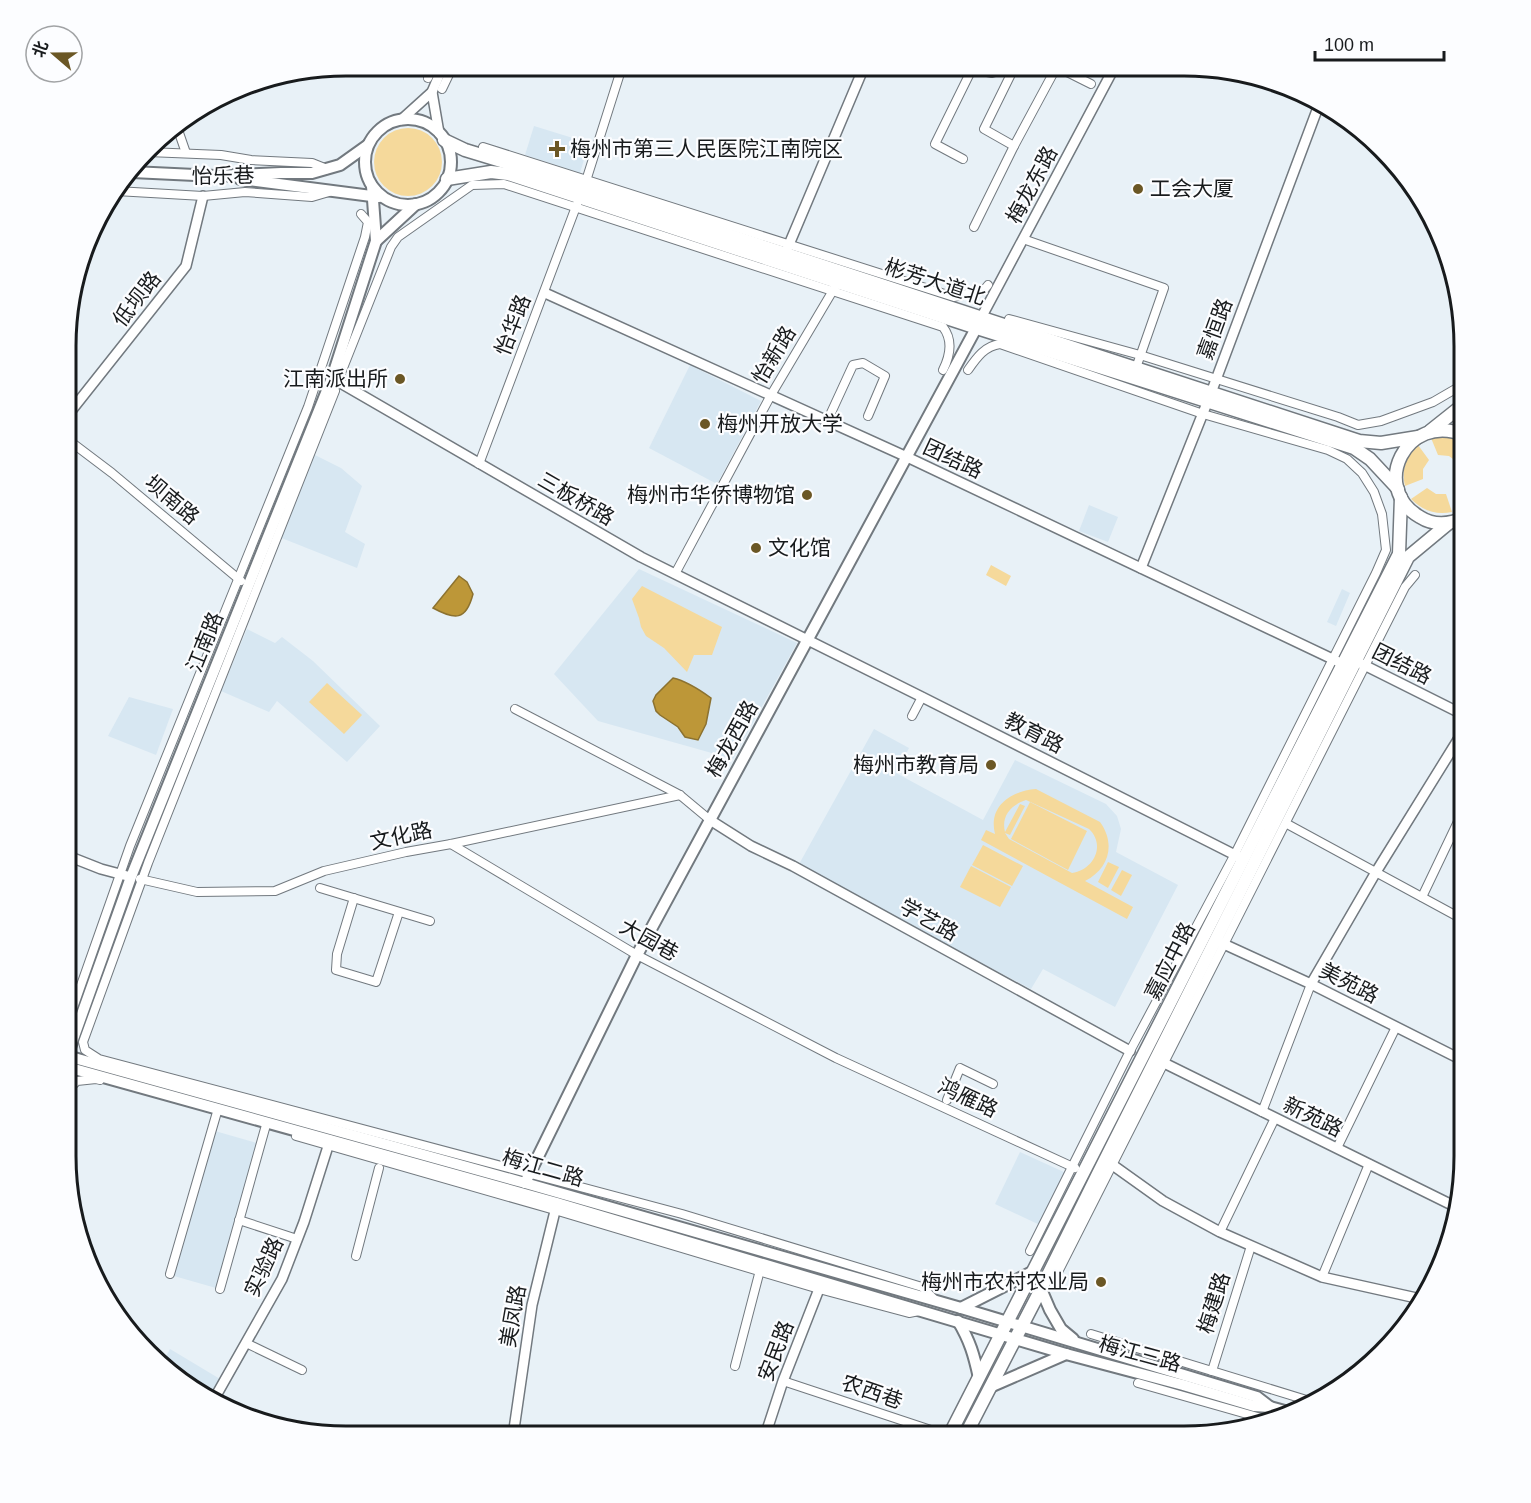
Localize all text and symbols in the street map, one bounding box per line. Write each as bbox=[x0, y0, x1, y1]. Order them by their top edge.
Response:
north arrow bbox=[24, 24, 84, 84]
scale bar bbox=[1315, 24, 1444, 62]
text: 100 m bbox=[1324, 35, 1374, 55]
text: 北 bbox=[30, 39, 51, 59]
place label: 梅州市第三人民医院江南院区 bbox=[570, 137, 843, 160]
marker: 梅州市第三人民医院江南院区 bbox=[548, 140, 566, 158]
street label: 梅龙东路 bbox=[1002, 142, 1061, 227]
street label: 怡乐巷 bbox=[191, 163, 255, 188]
place label: 工会大厦 bbox=[1150, 177, 1234, 200]
marker: 工会大厦 bbox=[1131, 182, 1145, 196]
street label: 彬芳大道北 bbox=[882, 254, 989, 309]
street label: 低坝路 bbox=[108, 267, 165, 331]
street label: 怡华路 bbox=[491, 291, 535, 358]
street label: 嘉恒路 bbox=[1193, 295, 1236, 362]
street label: 怡新路 bbox=[747, 322, 800, 388]
place label: 江南派出所 bbox=[283, 367, 388, 390]
marker: 江南派出所 bbox=[393, 372, 407, 386]
place label: 梅州开放大学 bbox=[717, 412, 843, 435]
marker: 梅州开放大学 bbox=[698, 417, 712, 431]
street label: 团结路 bbox=[920, 435, 987, 482]
street label: 三板桥路 bbox=[534, 468, 618, 530]
street label: 坝南路 bbox=[141, 471, 204, 529]
place label: 梅州市华侨博物馆 bbox=[627, 483, 795, 506]
marker: 梅州市华侨博物馆 bbox=[800, 488, 814, 502]
place label: 文化馆 bbox=[768, 536, 831, 559]
marker: 文化馆 bbox=[749, 541, 763, 555]
street label: 江南路 bbox=[182, 608, 227, 675]
street label: 团结路 bbox=[1369, 639, 1436, 688]
street label: 梅龙西路 bbox=[701, 696, 762, 781]
street label: 教育路 bbox=[1001, 708, 1068, 757]
place label: 梅州市教育局 bbox=[853, 753, 979, 776]
marker: 梅州市教育局 bbox=[984, 758, 998, 772]
street label: 文化路 bbox=[368, 818, 434, 853]
street label: 学艺路 bbox=[896, 894, 962, 945]
street label: 大园巷 bbox=[616, 914, 682, 965]
street label: 嘉应中路 bbox=[1140, 918, 1199, 1003]
street label: 美苑路 bbox=[1316, 958, 1383, 1007]
street label: 鸿雁路 bbox=[935, 1074, 1002, 1121]
street label: 新苑路 bbox=[1280, 1092, 1347, 1141]
street label: 梅江二路 bbox=[500, 1145, 587, 1190]
street label: 实验路 bbox=[240, 1233, 287, 1300]
street label: 梅建路 bbox=[1193, 1269, 1234, 1336]
place label: 梅州市农村农业局 bbox=[921, 1270, 1089, 1293]
marker: 梅州市农村农业局 bbox=[1094, 1275, 1108, 1289]
street label: 美凤路 bbox=[496, 1283, 529, 1349]
street label: 安民路 bbox=[754, 1317, 798, 1384]
street label: 梅江三路 bbox=[1097, 1332, 1184, 1375]
street label: 农西巷 bbox=[839, 1370, 906, 1413]

